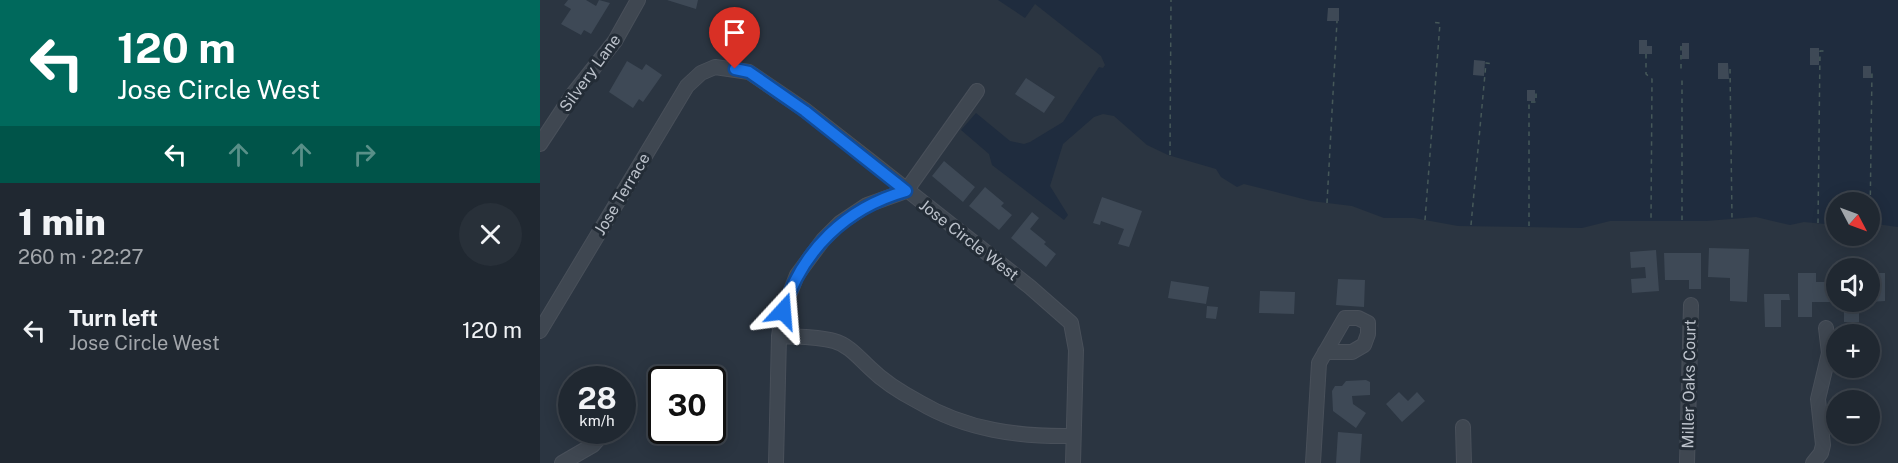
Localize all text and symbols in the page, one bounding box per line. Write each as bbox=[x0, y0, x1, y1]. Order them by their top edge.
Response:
pin bbox=[709, 7, 760, 69]
icon: arrive bbox=[718, 16, 751, 49]
text: 120 m bbox=[117, 23, 236, 72]
icon: left bbox=[18, 24, 96, 102]
street label: Silvery Lane bbox=[555, 30, 625, 116]
text: Jose Circle West bbox=[117, 73, 320, 105]
icon: left bbox=[159, 138, 192, 171]
icon: ahead bbox=[222, 138, 255, 171]
icon: ahead bbox=[285, 138, 318, 171]
icon: right bbox=[348, 138, 381, 171]
street label: Jose Terrace bbox=[590, 150, 654, 238]
north arrow bbox=[1826, 192, 1880, 246]
map controls bbox=[1826, 192, 1880, 444]
street label: Jose Circle West bbox=[916, 195, 1022, 285]
text: 1 min bbox=[18, 201, 106, 243]
button: close bbox=[459, 203, 522, 266]
text: 260 m · 22:27 bbox=[18, 245, 144, 269]
button: sound bbox=[1826, 258, 1880, 312]
position arrow bbox=[751, 279, 815, 343]
text: Turn left bbox=[69, 305, 158, 331]
icon: left bbox=[18, 314, 51, 347]
text: 120 m bbox=[462, 317, 522, 343]
street label: Miller Oaks Court bbox=[1678, 319, 1700, 449]
button: + bbox=[1826, 324, 1880, 378]
text: Jose Circle West bbox=[69, 331, 220, 355]
speed limit sign: 30 bbox=[648, 366, 726, 444]
text: 28 bbox=[577, 380, 617, 416]
button: − bbox=[1826, 390, 1880, 444]
text: km/h bbox=[579, 412, 615, 429]

